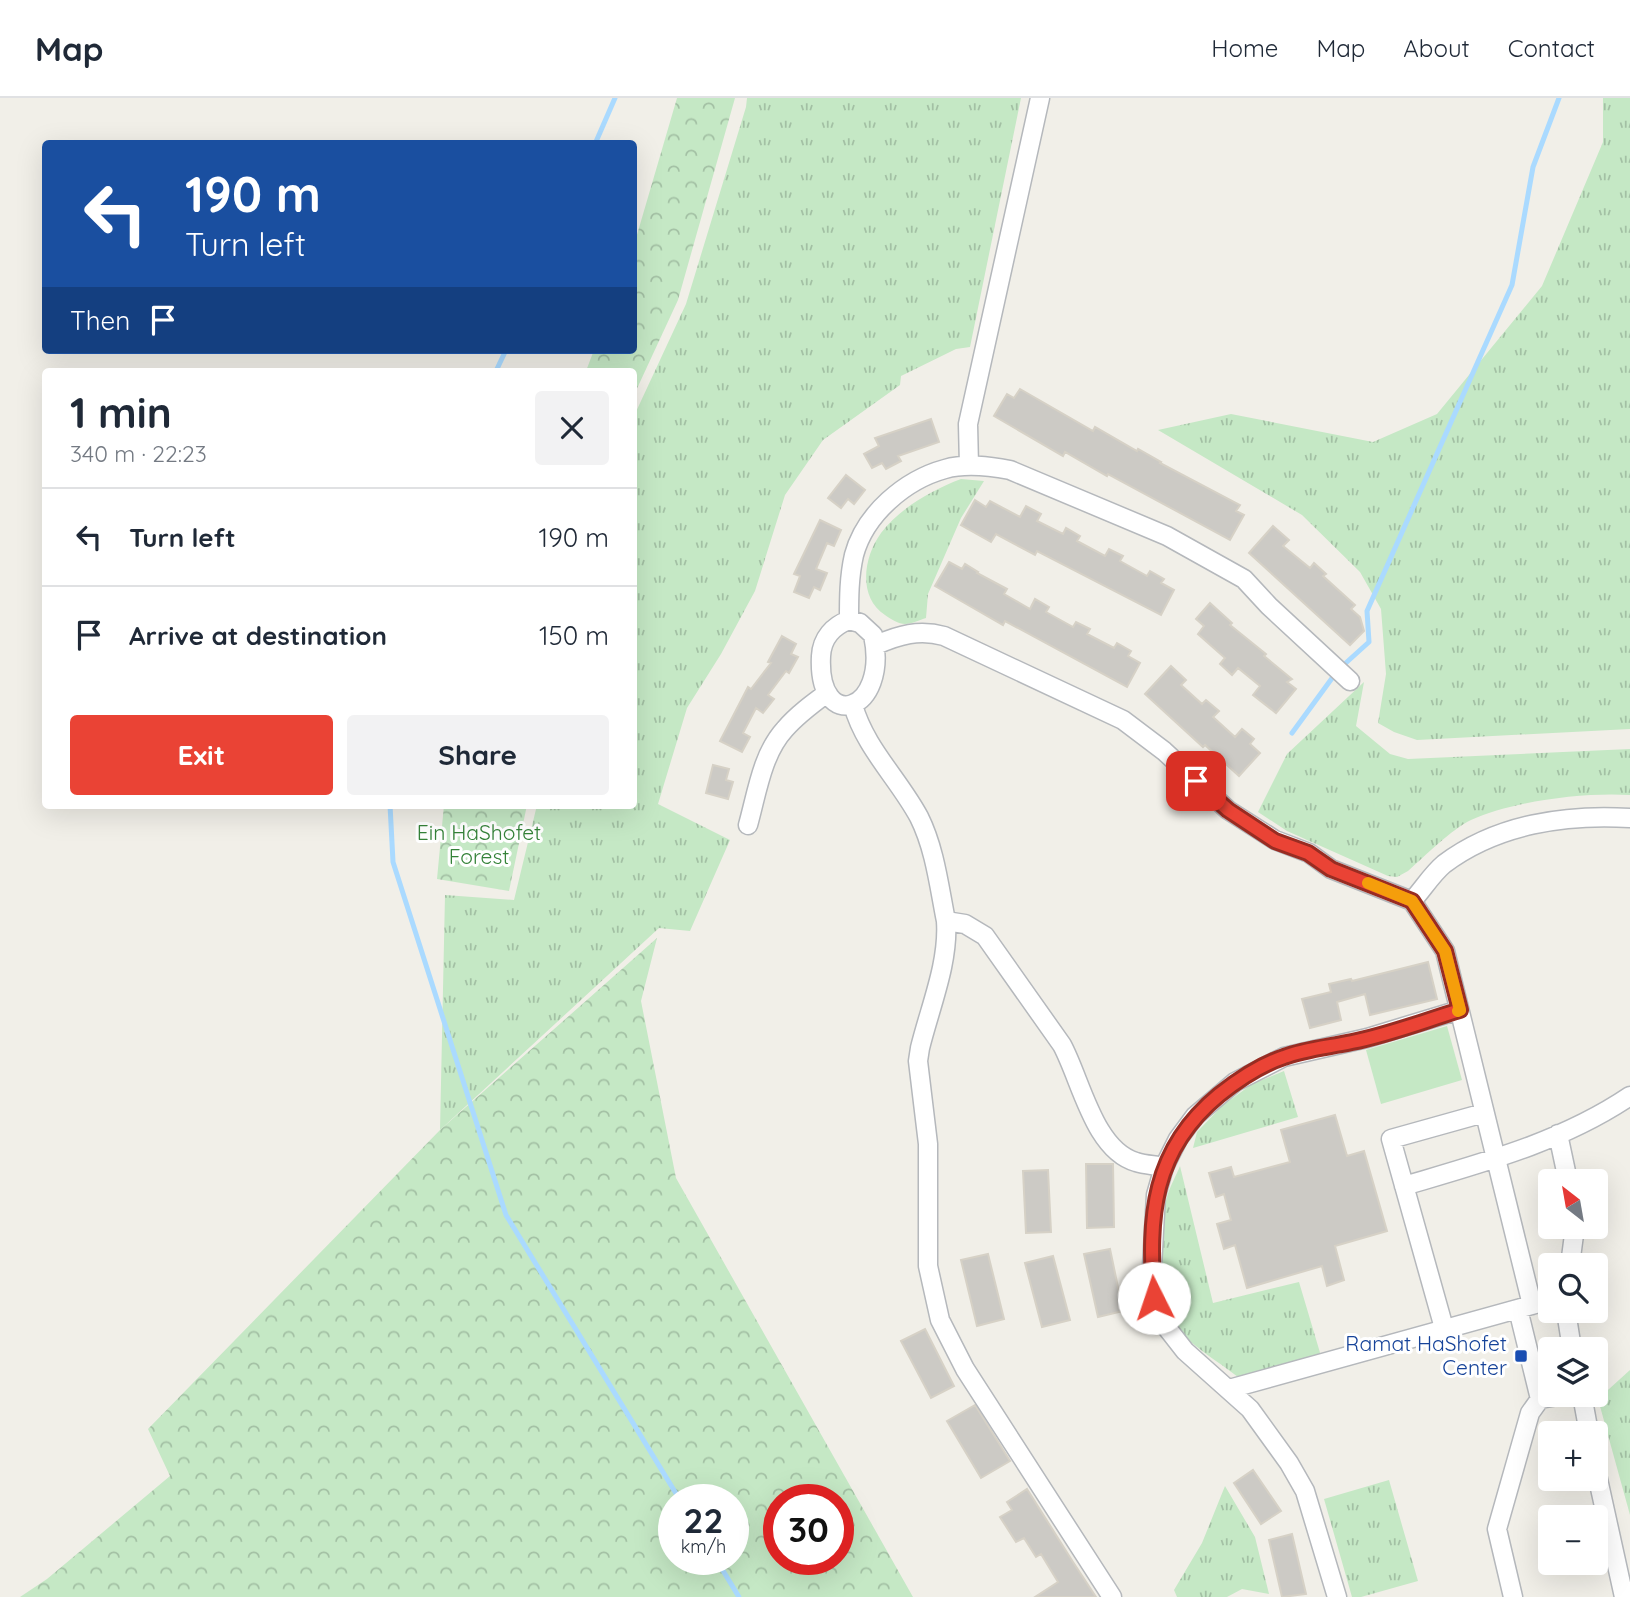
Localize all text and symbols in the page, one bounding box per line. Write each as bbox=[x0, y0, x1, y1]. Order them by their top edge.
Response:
text: Map bbox=[35, 28, 103, 69]
text: Home bbox=[1211, 33, 1278, 63]
text: Map bbox=[1316, 33, 1365, 63]
text: About bbox=[1403, 33, 1470, 63]
text: Contact bbox=[1508, 33, 1595, 63]
text: 190 m bbox=[185, 163, 321, 224]
icon: left bbox=[70, 168, 161, 259]
text: Turn left bbox=[185, 224, 306, 264]
icon: arrive bbox=[144, 301, 182, 339]
text: Then bbox=[70, 304, 130, 337]
text: 1 min bbox=[70, 386, 172, 439]
button: close bbox=[535, 391, 609, 465]
text: 340 m · 22:23 bbox=[70, 439, 207, 468]
icon: left bbox=[70, 518, 108, 556]
text: Turn left bbox=[129, 521, 236, 554]
text: 190 m bbox=[539, 521, 609, 554]
icon: arrive bbox=[70, 616, 108, 654]
text: Arrive at destination bbox=[129, 619, 387, 652]
text: 150 m bbox=[539, 619, 609, 652]
button: Exit bbox=[70, 715, 333, 795]
button: Share bbox=[347, 715, 609, 795]
pin bbox=[1166, 751, 1226, 811]
icon: arrive bbox=[1177, 762, 1215, 800]
park label: Ein HaShofet Forest bbox=[417, 819, 541, 869]
north arrow bbox=[1538, 1169, 1608, 1239]
map controls bbox=[1538, 1169, 1608, 1575]
button: search bbox=[1538, 1253, 1608, 1323]
position arrow bbox=[1117, 1261, 1191, 1335]
place label: Ramat HaShofet Center bbox=[1345, 1330, 1507, 1380]
button: layers bbox=[1538, 1337, 1608, 1407]
marker: Ramat HaShofet Center bbox=[1513, 1348, 1529, 1364]
button: + bbox=[1538, 1421, 1608, 1491]
speed limit sign: 30 bbox=[763, 1484, 854, 1575]
text: 22 bbox=[684, 1498, 723, 1542]
button: − bbox=[1538, 1505, 1608, 1575]
text: km/h bbox=[681, 1535, 726, 1558]

